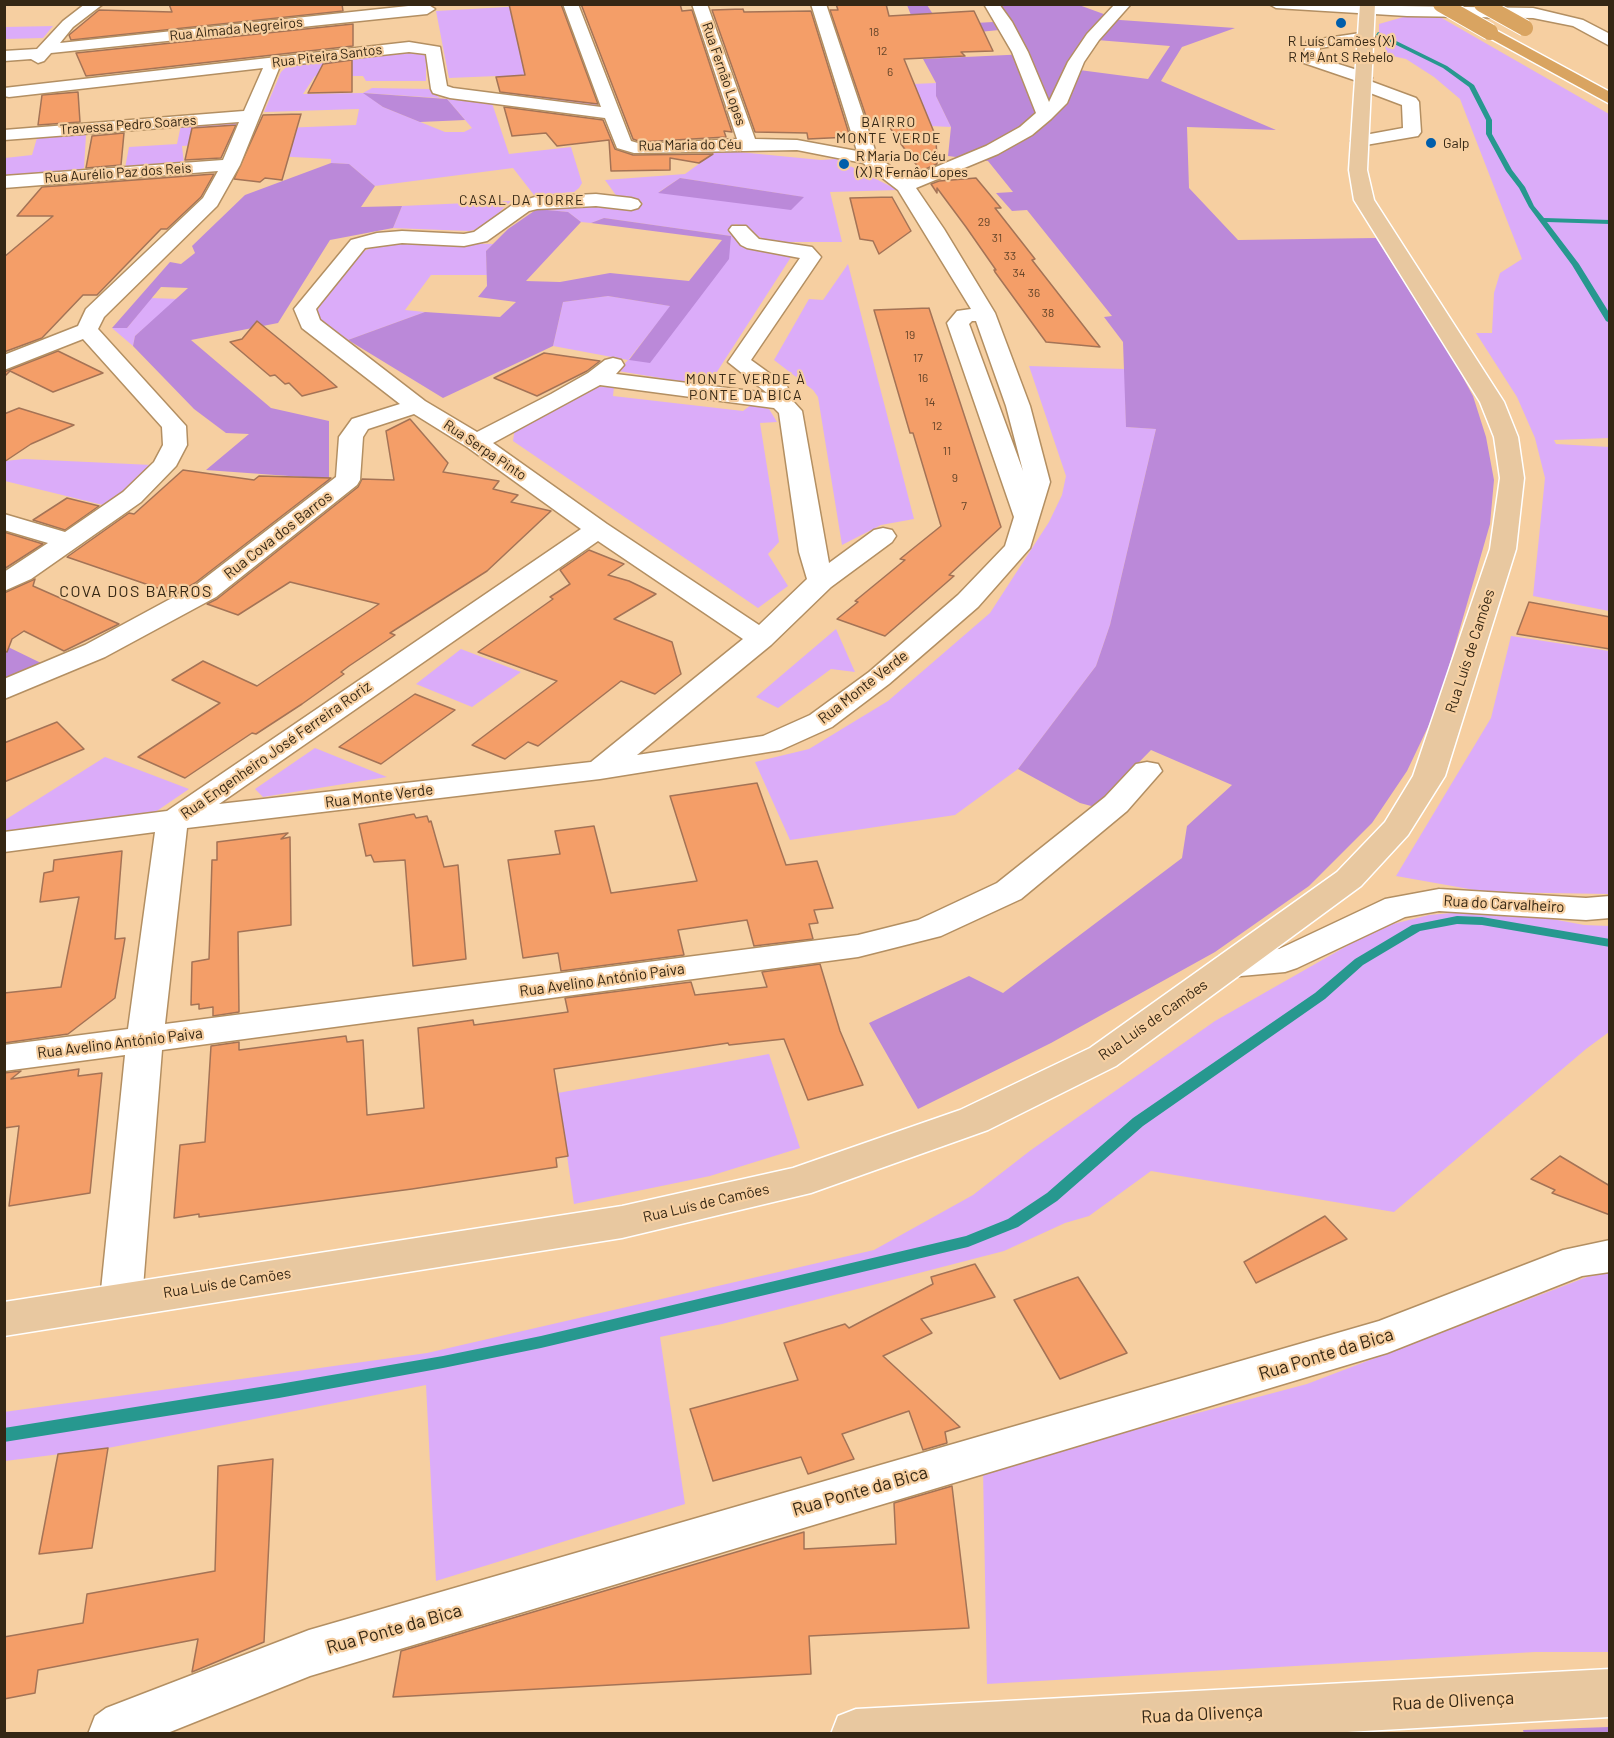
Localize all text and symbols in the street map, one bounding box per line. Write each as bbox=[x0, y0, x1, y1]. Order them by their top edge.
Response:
street label: Rua Almada Negreiros bbox=[169, 14, 303, 44]
marker: R Luís Camões (X) R Mª Ant S Rebelo bbox=[1334, 16, 1348, 30]
street label: Rua Fernão Lopes bbox=[698, 20, 750, 128]
house number: 18 bbox=[869, 25, 879, 39]
place label: R Luís Camões (X) R Mª Ant S Rebelo bbox=[1288, 33, 1394, 66]
street label: Rua Piteira Santos bbox=[271, 41, 383, 71]
house number: 12 bbox=[877, 44, 887, 58]
house number: 6 bbox=[887, 65, 893, 79]
street label: Travessa Pedro Soares bbox=[59, 112, 197, 138]
district label: BAIRRO MONTE VERDE bbox=[836, 114, 942, 146]
place label: Galp bbox=[1443, 135, 1470, 151]
street label: Rua Maria do Céu bbox=[638, 136, 742, 154]
marker: Galp bbox=[1424, 136, 1438, 150]
place label: R Maria Do Céu (X) R Fernâo Lopes bbox=[856, 148, 968, 180]
marker: R Maria Do Céu (X) R Fernâo Lopes bbox=[837, 157, 851, 171]
street label: Rua Aurélio Paz dos Reis bbox=[44, 159, 192, 187]
district label: CASAL DA TORRE bbox=[459, 192, 585, 208]
house number: 29 bbox=[978, 215, 990, 229]
house number: 31 bbox=[992, 231, 1002, 245]
house number: 33 bbox=[1004, 249, 1016, 263]
house number: 34 bbox=[1013, 266, 1025, 280]
house number: 36 bbox=[1028, 286, 1040, 300]
house number: 38 bbox=[1042, 306, 1054, 320]
house number: 19 bbox=[905, 328, 915, 342]
house number: 17 bbox=[913, 351, 923, 365]
district label: MONTE VERDE À PONTE DA BICA bbox=[686, 371, 806, 404]
house number: 16 bbox=[918, 371, 928, 385]
house number: 14 bbox=[925, 395, 935, 409]
street label: Rua Serpa Pinto bbox=[440, 416, 530, 484]
house number: 12 bbox=[932, 419, 942, 433]
house number: 11 bbox=[943, 444, 951, 458]
house number: 9 bbox=[952, 471, 958, 485]
street label: Rua Cova dos Barros bbox=[220, 487, 336, 583]
house number: 7 bbox=[961, 499, 967, 513]
district label: COVA DOS BARROS bbox=[59, 582, 213, 602]
street label: Rua Luís de Camões bbox=[1441, 587, 1499, 715]
street label: Rua Monte Verde bbox=[815, 646, 911, 728]
street label: Rua Engenheiro José Ferreira Roriz bbox=[177, 677, 375, 823]
street label: Rua Monte Verde bbox=[324, 780, 434, 812]
street label: Rua do Carvalheiro bbox=[1443, 892, 1565, 916]
street label: Rua Avelino António Paiva bbox=[518, 960, 686, 1000]
street label: Rua Luís de Camões bbox=[1095, 976, 1211, 1064]
street label: Rua Avelino António Paiva bbox=[36, 1024, 204, 1062]
street label: Rua Luís de Camões bbox=[641, 1180, 771, 1226]
street label: Rua Luís de Camões bbox=[162, 1264, 292, 1302]
street label: Rua Ponte da Bica bbox=[1256, 1323, 1396, 1385]
street label: Rua Ponte da Bica bbox=[790, 1461, 930, 1521]
street label: Rua Ponte da Bica bbox=[324, 1599, 464, 1659]
street label: Rua de Olivença bbox=[1391, 1687, 1515, 1715]
street label: Rua da Olivença bbox=[1141, 1700, 1263, 1728]

